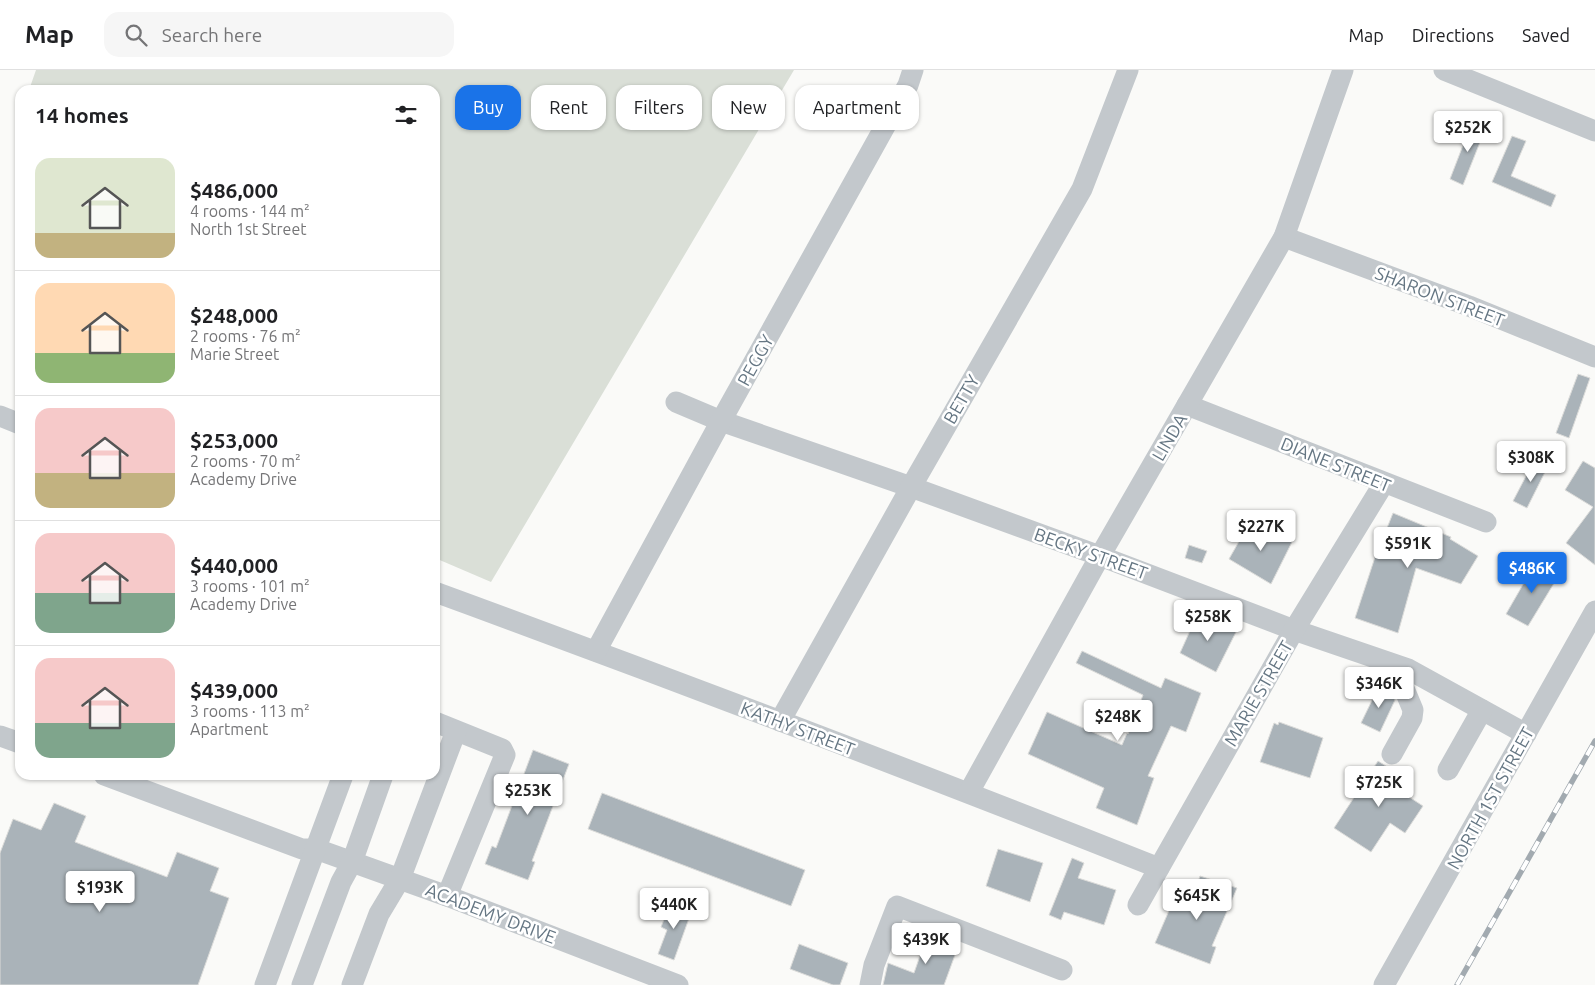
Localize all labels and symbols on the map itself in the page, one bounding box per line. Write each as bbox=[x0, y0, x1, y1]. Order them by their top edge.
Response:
pin: $252K bbox=[1433, 111, 1503, 153]
street label: SHARON STREET bbox=[1373, 262, 1507, 330]
street label: PEGGY bbox=[733, 331, 777, 389]
street label: BETTY bbox=[939, 371, 983, 427]
street label: LINDA bbox=[1148, 410, 1191, 464]
street label: DIANE STREET bbox=[1278, 433, 1394, 495]
pin: $308K bbox=[1496, 440, 1566, 483]
pin: $227K bbox=[1226, 510, 1296, 552]
street label: BECKY STREET bbox=[1032, 523, 1150, 583]
pin: $591K bbox=[1373, 526, 1443, 569]
pin: $486K bbox=[1497, 552, 1567, 594]
pin: $258K bbox=[1173, 600, 1243, 642]
street label: MARIE STREET bbox=[1220, 637, 1296, 749]
pin: $346K bbox=[1344, 666, 1414, 709]
street label: KATHY STREET bbox=[738, 697, 858, 759]
pin: $248K bbox=[1083, 700, 1153, 742]
street label: NORTH 1ST STREET bbox=[1443, 724, 1537, 872]
pin: $725K bbox=[1344, 766, 1414, 808]
pin: $253K bbox=[493, 774, 563, 816]
pin: $193K bbox=[65, 870, 135, 913]
pin: $645K bbox=[1162, 878, 1232, 921]
street label: ACADEMY DRIVE bbox=[423, 879, 559, 947]
pin: $440K bbox=[639, 888, 709, 930]
pin: $439K bbox=[891, 922, 961, 965]

